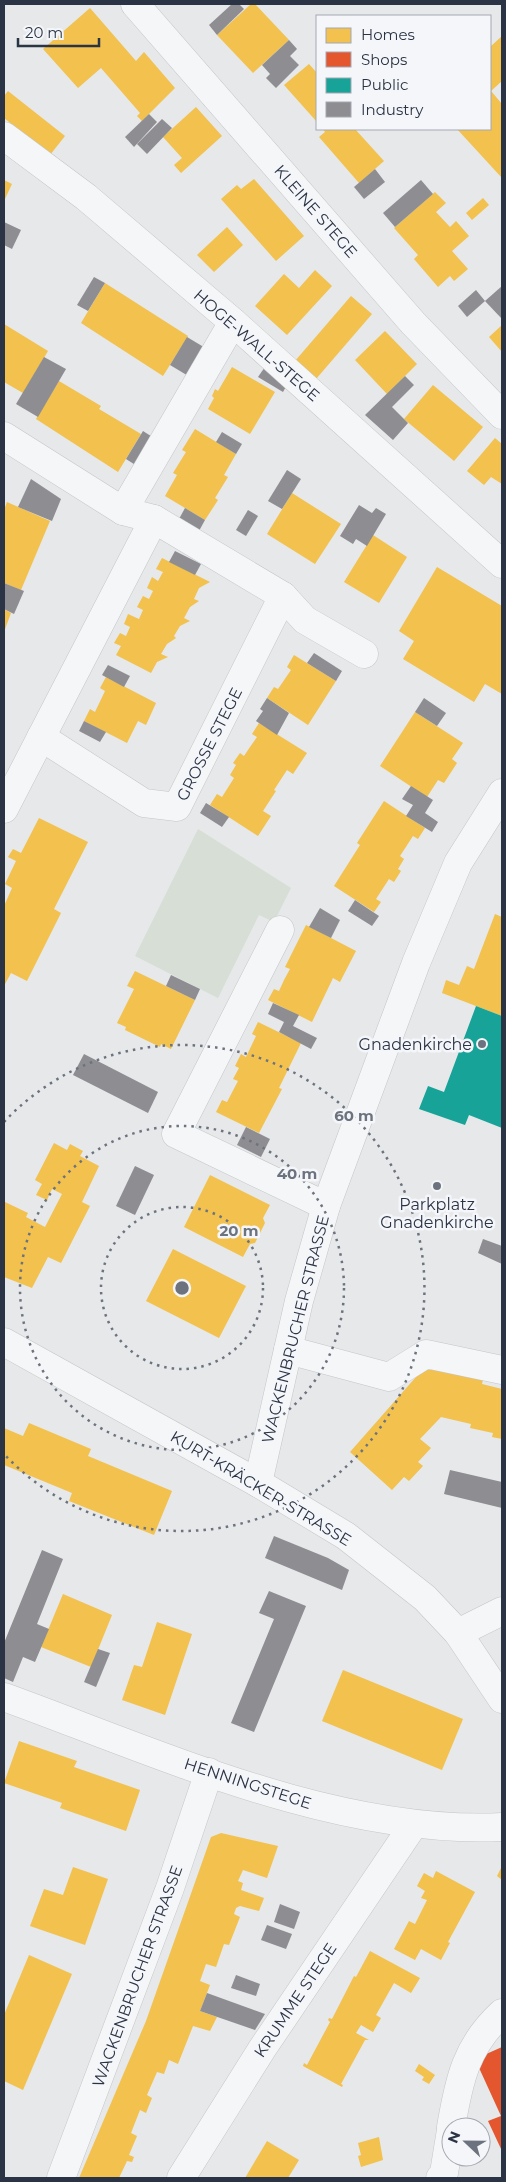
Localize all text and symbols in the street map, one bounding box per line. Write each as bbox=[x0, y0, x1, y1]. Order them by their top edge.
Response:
scale bar bbox=[18, 15, 99, 47]
legend bbox=[316, 15, 491, 130]
text: 20 m bbox=[25, 23, 63, 42]
text: Homes bbox=[361, 25, 415, 44]
text: Shops bbox=[361, 50, 407, 69]
text: Public bbox=[361, 75, 409, 94]
text: Industry bbox=[361, 100, 424, 119]
street label: KLEINE STEGE bbox=[270, 161, 361, 262]
street label: HOGE-WALL-STEGE bbox=[190, 285, 324, 405]
street label: GROSSE STEGE bbox=[173, 684, 246, 804]
place label: Gnadenkirche bbox=[359, 1035, 472, 1054]
marker: Gnadenkirche bbox=[476, 1038, 488, 1050]
text: 60 m bbox=[334, 1106, 374, 1125]
text: 40 m bbox=[277, 1164, 317, 1183]
marker: Parkplatz Gnadenkirche bbox=[431, 1180, 443, 1192]
place label: Parkplatz Gnadenkirche bbox=[380, 1195, 494, 1232]
street label: WACKENBRUCHER STRASSE bbox=[258, 1213, 333, 1445]
text: 20 m bbox=[219, 1221, 259, 1240]
centre of rings bbox=[173, 1279, 191, 1297]
street label: KURT-KRÄCKER-STRASSE bbox=[167, 1426, 355, 1550]
street label: HENNINGSTEGE bbox=[182, 1754, 314, 1813]
street label: WACKENBRUCHER STRASSE bbox=[88, 1863, 186, 2090]
street label: KRUMME STEGE bbox=[250, 1940, 341, 2061]
north arrow bbox=[441, 2117, 491, 2167]
text: N bbox=[443, 2129, 464, 2146]

